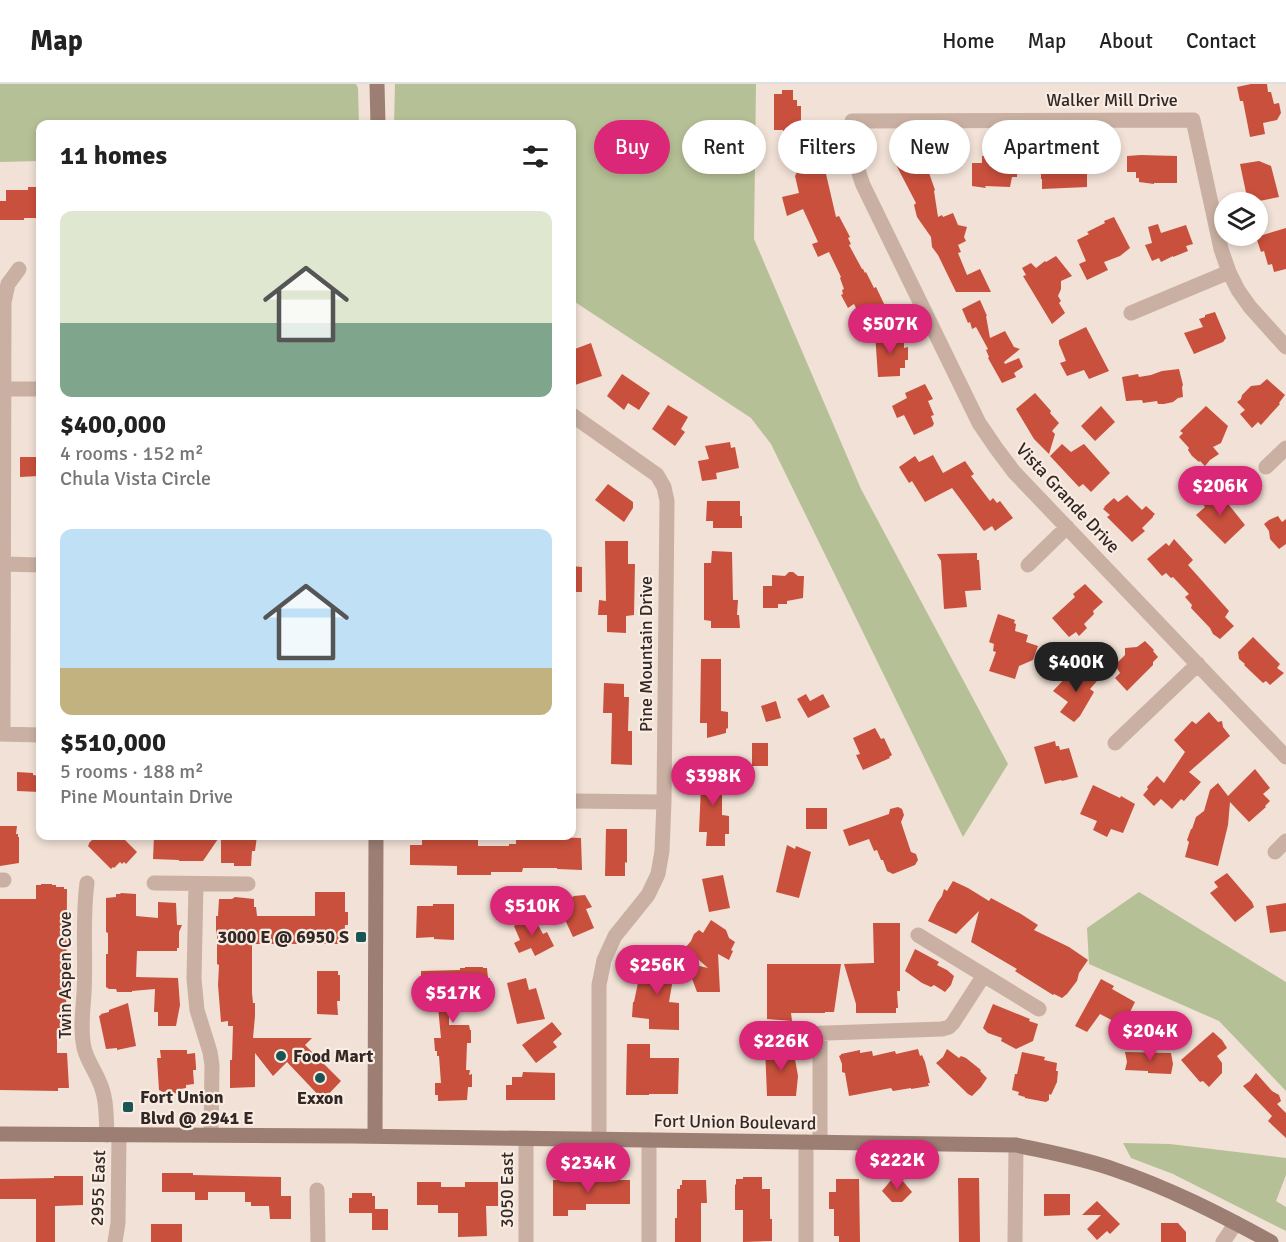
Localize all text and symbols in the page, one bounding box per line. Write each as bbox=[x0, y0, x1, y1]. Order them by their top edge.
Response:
text: Map bbox=[30, 24, 83, 58]
text: Home bbox=[942, 28, 995, 54]
text: Map bbox=[1028, 28, 1066, 54]
text: About bbox=[1099, 28, 1153, 54]
text: Contact bbox=[1186, 28, 1256, 54]
street label: Walker Mill Drive bbox=[1046, 89, 1178, 111]
chip: Buy bbox=[594, 120, 670, 174]
chip: Rent bbox=[682, 120, 766, 174]
chip: Filters bbox=[778, 120, 877, 174]
chip: New bbox=[889, 120, 970, 174]
chip: Apartment bbox=[982, 120, 1121, 174]
text: 11 homes bbox=[60, 140, 167, 172]
icon: filters bbox=[519, 140, 552, 173]
map controls bbox=[1214, 192, 1268, 246]
button: layers bbox=[1214, 192, 1268, 246]
icon: home bbox=[252, 250, 360, 358]
pin: $507K bbox=[848, 304, 932, 355]
text: $507K bbox=[862, 311, 918, 336]
text: $400,000 bbox=[60, 409, 166, 441]
street label: Vista Grande Drive bbox=[1011, 438, 1125, 558]
text: 4 rooms · 152 m² bbox=[60, 441, 204, 466]
text: Chula Vista Circle bbox=[60, 466, 211, 491]
pin: $206K bbox=[1178, 466, 1262, 517]
text: $206K bbox=[1192, 473, 1248, 498]
icon: home bbox=[252, 568, 360, 676]
street label: Pine Mountain Drive bbox=[635, 576, 657, 732]
pin: $400K bbox=[1034, 642, 1118, 693]
text: $400K bbox=[1048, 649, 1104, 674]
text: $510,000 bbox=[60, 727, 166, 759]
pin: $398K bbox=[671, 756, 755, 807]
text: 5 rooms · 188 m² bbox=[60, 759, 204, 784]
text: $398K bbox=[685, 763, 741, 788]
text: Pine Mountain Drive bbox=[60, 784, 233, 809]
pin: $510K bbox=[490, 886, 574, 937]
text: $510K bbox=[504, 893, 560, 918]
street label: Twin Aspen Cove bbox=[54, 911, 76, 1039]
place label: 3000 E @ 6950 S bbox=[217, 926, 349, 948]
marker: 3000 E @ 6950 S bbox=[354, 930, 368, 944]
pin: $256K bbox=[615, 945, 699, 996]
text: $256K bbox=[629, 952, 685, 977]
pin: $517K bbox=[411, 973, 495, 1024]
text: $517K bbox=[425, 980, 481, 1005]
pin: $204K bbox=[1108, 1011, 1192, 1062]
text: $204K bbox=[1122, 1018, 1178, 1043]
pin: $226K bbox=[739, 1021, 823, 1072]
text: $226K bbox=[753, 1028, 809, 1053]
place label: Food Mart bbox=[293, 1045, 374, 1067]
marker: Food Mart bbox=[274, 1049, 288, 1063]
marker: Exxon bbox=[313, 1071, 327, 1085]
place label: Fort Union Blvd @ 2941 E bbox=[140, 1086, 253, 1129]
place label: Exxon bbox=[297, 1087, 343, 1109]
marker: Fort Union Blvd @ 2941 E bbox=[121, 1100, 135, 1114]
street label: Fort Union Boulevard bbox=[653, 1110, 817, 1134]
pin: $222K bbox=[855, 1140, 939, 1191]
pin: $234K bbox=[546, 1143, 630, 1194]
text: $222K bbox=[869, 1147, 925, 1172]
street label: 2955 East bbox=[86, 1150, 110, 1226]
text: $234K bbox=[560, 1150, 616, 1175]
street label: 3050 East bbox=[496, 1152, 518, 1228]

